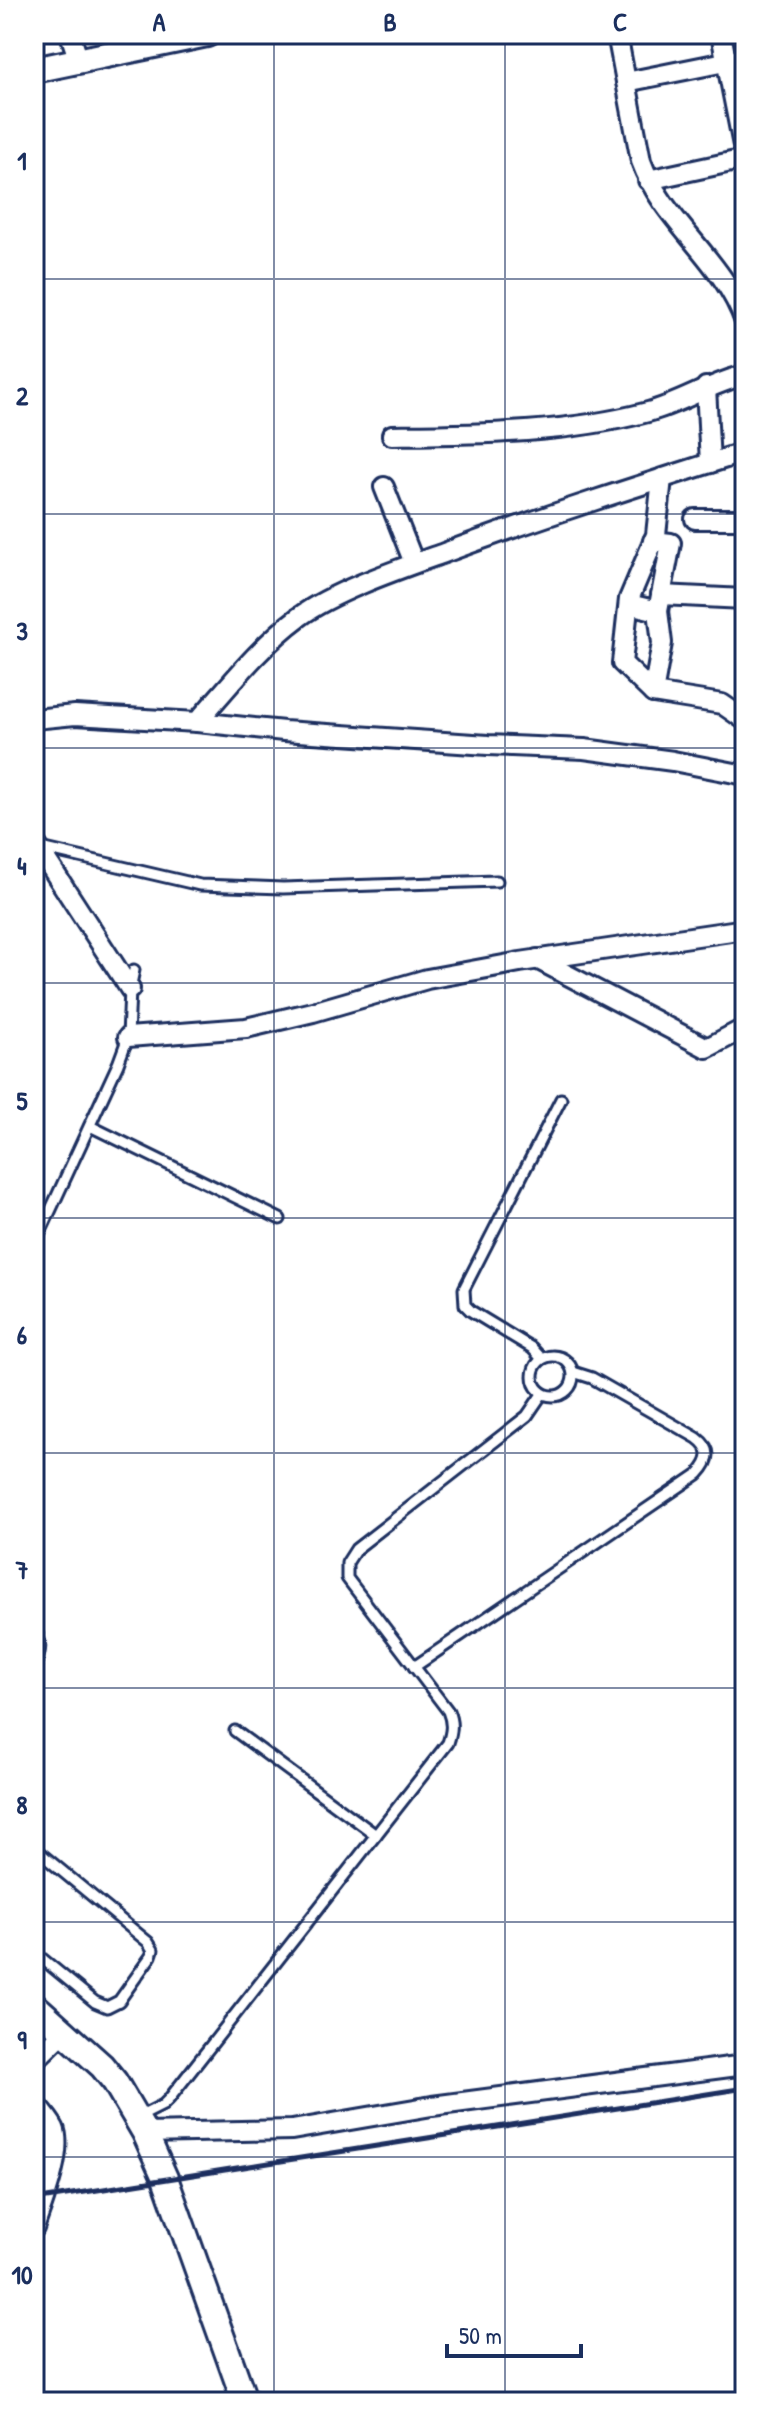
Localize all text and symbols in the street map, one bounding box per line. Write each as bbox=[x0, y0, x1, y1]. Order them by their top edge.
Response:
text: A bbox=[153, 4, 166, 39]
text: B bbox=[383, 4, 397, 39]
text: C bbox=[613, 4, 627, 39]
text: 1 bbox=[17, 143, 27, 178]
text: 2 bbox=[16, 378, 29, 413]
text: 3 bbox=[16, 613, 28, 648]
text: 4 bbox=[17, 848, 27, 883]
text: 5 bbox=[17, 1083, 28, 1118]
text: 6 bbox=[17, 1317, 28, 1352]
text: 7 bbox=[15, 1552, 29, 1587]
text: 8 bbox=[16, 1787, 28, 1822]
text: 9 bbox=[17, 2022, 27, 2057]
text: 10 bbox=[11, 2257, 33, 2292]
scale bar bbox=[447, 2308, 581, 2358]
text: 50 m bbox=[459, 2319, 502, 2351]

